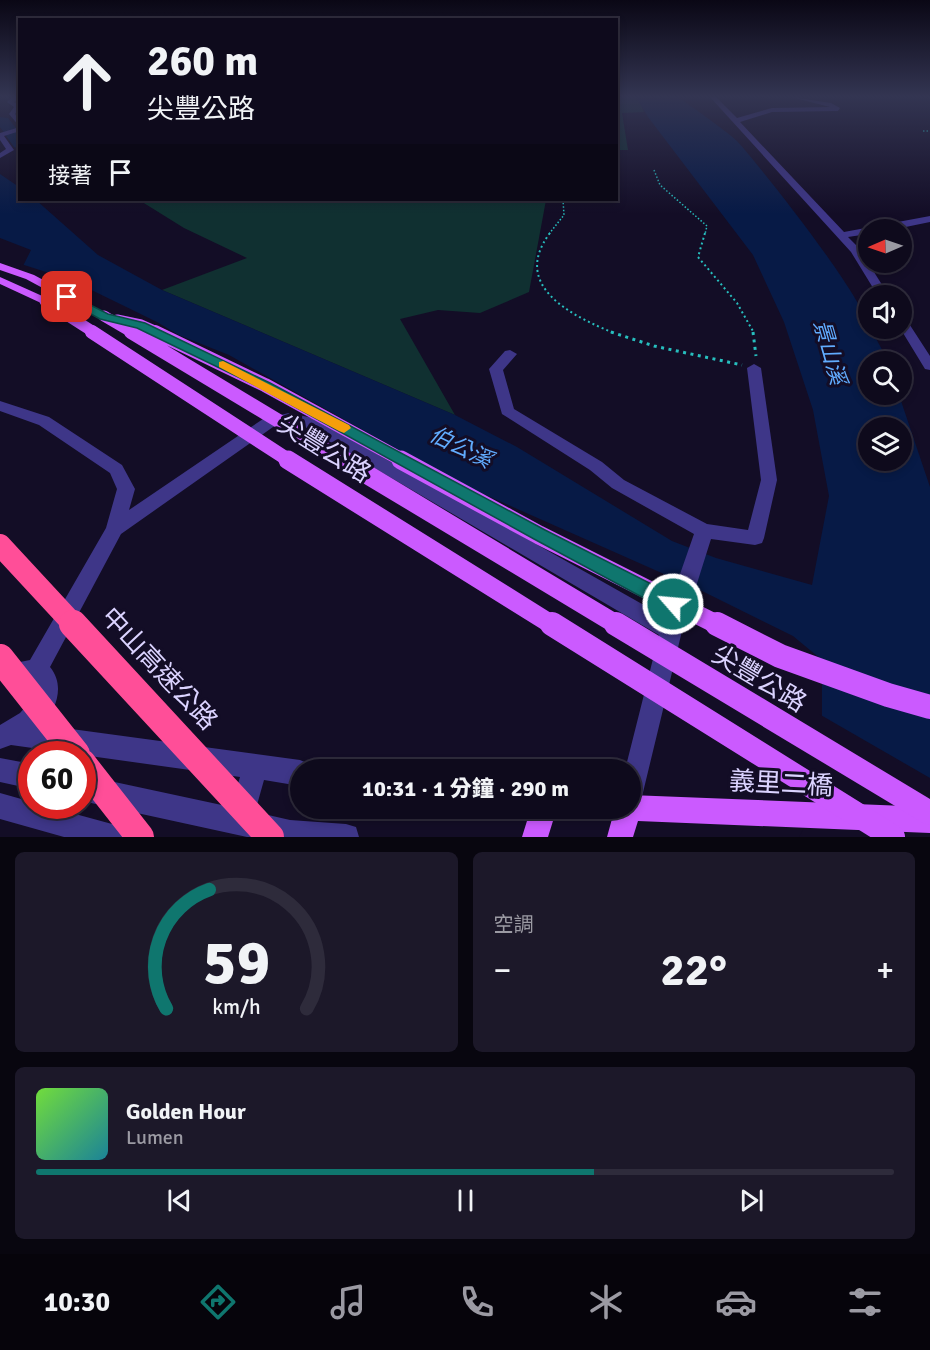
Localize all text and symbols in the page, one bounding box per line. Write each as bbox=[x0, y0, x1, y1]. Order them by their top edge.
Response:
text: 260 m bbox=[147, 36, 258, 87]
icon: ahead bbox=[48, 42, 126, 120]
text: 尖豐公路 bbox=[147, 93, 255, 126]
icon: arrive bbox=[104, 156, 137, 189]
text: 接著 bbox=[48, 162, 92, 189]
north arrow bbox=[858, 219, 912, 273]
map controls bbox=[858, 219, 912, 471]
pin bbox=[41, 271, 92, 322]
icon: arrive bbox=[50, 280, 83, 313]
button: sound bbox=[858, 285, 912, 339]
water label: 景山溪 bbox=[808, 317, 853, 390]
button: search bbox=[858, 351, 912, 405]
street label: 尖豐公路 bbox=[271, 408, 377, 490]
button: layers bbox=[858, 417, 912, 471]
water label: 伯公溪 bbox=[425, 420, 499, 475]
position arrow bbox=[641, 572, 705, 636]
street label: 中山高速公路 bbox=[94, 601, 224, 737]
street label: 尖豐公路 bbox=[706, 638, 812, 720]
speed limit sign: 60 bbox=[18, 741, 96, 819]
street label: 義里二橋 bbox=[728, 765, 834, 803]
text: 10:31 · 1 分鐘 · 290 m bbox=[362, 775, 569, 802]
text: 空調 bbox=[494, 912, 534, 937]
text: 59 bbox=[203, 924, 270, 1001]
text: 22° bbox=[660, 943, 727, 998]
text: − bbox=[494, 950, 511, 991]
text: + bbox=[876, 950, 894, 991]
text: km/h bbox=[212, 994, 261, 1020]
text: Golden Hour bbox=[126, 1098, 246, 1125]
text: Lumen bbox=[126, 1125, 184, 1150]
icon: previous bbox=[163, 1184, 196, 1217]
icon: pause bbox=[449, 1184, 482, 1217]
icon: next bbox=[735, 1184, 768, 1217]
icon: directions bbox=[197, 1281, 239, 1323]
icon: music bbox=[327, 1281, 369, 1323]
icon: phone bbox=[456, 1281, 498, 1323]
icon: climate bbox=[585, 1281, 627, 1323]
icon: car bbox=[715, 1281, 757, 1323]
icon: filters bbox=[844, 1281, 886, 1323]
text: 10:30 bbox=[44, 1286, 110, 1319]

